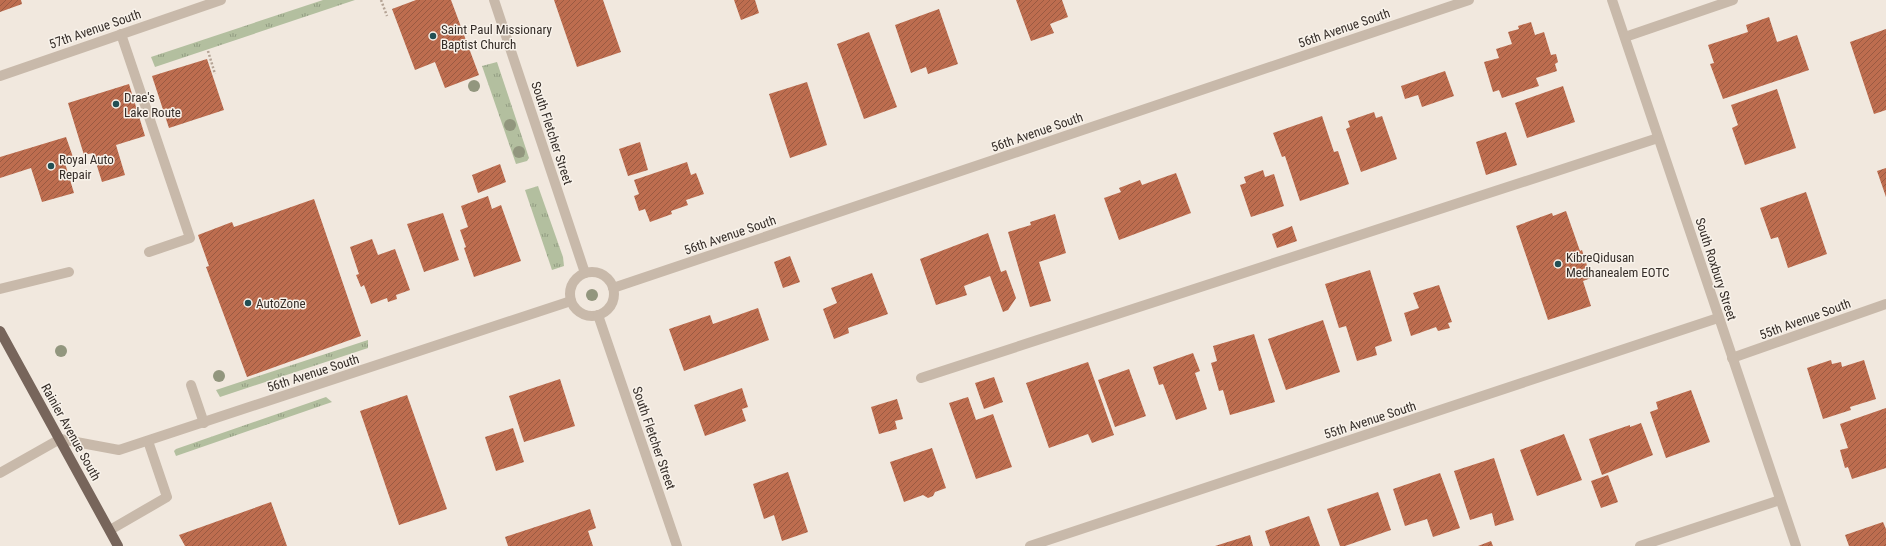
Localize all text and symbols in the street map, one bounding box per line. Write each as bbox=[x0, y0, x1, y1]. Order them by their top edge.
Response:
street label: 56th Avenue South bbox=[1296, 5, 1392, 51]
street label: 57th Avenue South bbox=[47, 6, 143, 52]
place label: Saint Paul Missionary Baptist Church bbox=[441, 22, 552, 52]
marker: Saint Paul Missionary Baptist Church bbox=[428, 31, 438, 41]
street label: South Fletcher Street bbox=[528, 80, 576, 187]
place label: Drae's Lake Route bbox=[124, 90, 181, 120]
marker: Drae's Lake Route bbox=[111, 99, 121, 109]
street label: 56th Avenue South bbox=[989, 109, 1085, 155]
place label: Royal Auto Repair bbox=[59, 152, 114, 182]
marker: Royal Auto Repair bbox=[46, 161, 56, 171]
street label: 56th Avenue South bbox=[682, 212, 778, 258]
street label: South Roxbury Street bbox=[1692, 216, 1740, 322]
place label: KibreQidusan Medhanealem EOTC bbox=[1566, 250, 1669, 280]
marker: KibreQidusan Medhanealem EOTC bbox=[1553, 259, 1563, 269]
place label: AutoZone bbox=[256, 296, 306, 311]
street label: 55th Avenue South bbox=[1757, 296, 1853, 342]
marker: AutoZone bbox=[243, 298, 253, 308]
street label: 56th Avenue South bbox=[265, 351, 361, 395]
street label: Rainier Avenue South bbox=[38, 381, 104, 483]
street label: South Fletcher Street bbox=[629, 385, 679, 491]
street label: 55th Avenue South bbox=[1322, 398, 1418, 442]

